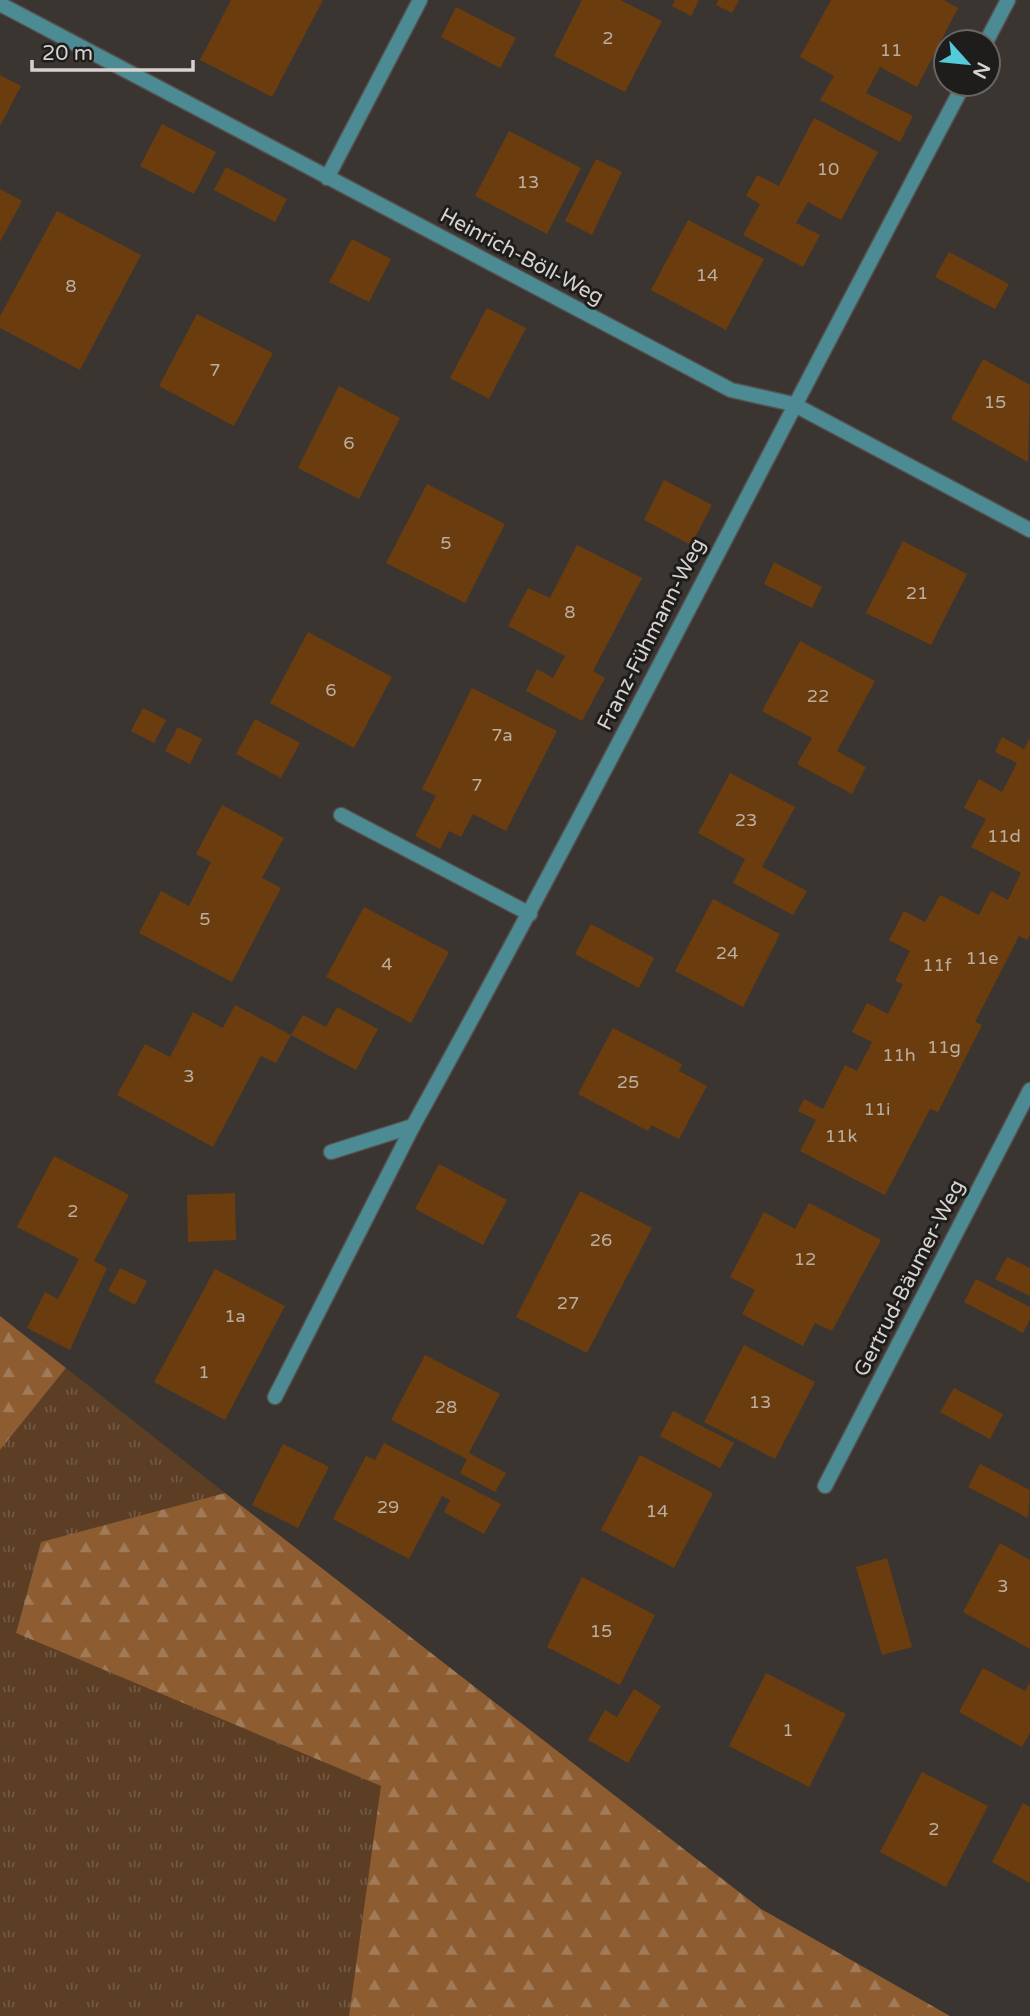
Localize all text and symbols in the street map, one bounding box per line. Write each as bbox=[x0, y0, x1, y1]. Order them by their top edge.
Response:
house number: 2 bbox=[602, 27, 614, 49]
scale bar bbox=[32, 28, 192, 72]
north arrow bbox=[932, 28, 1002, 98]
house number: 11 bbox=[880, 39, 902, 61]
text: 20 m bbox=[42, 41, 93, 66]
text: N bbox=[968, 58, 995, 82]
house number: 10 bbox=[817, 158, 839, 180]
house number: 13 bbox=[517, 171, 539, 193]
street label: Heinrich-Böll-Weg bbox=[436, 203, 608, 310]
house number: 14 bbox=[696, 264, 718, 286]
house number: 8 bbox=[65, 275, 77, 297]
house number: 7 bbox=[209, 359, 221, 381]
house number: 15 bbox=[984, 391, 1006, 413]
house number: 6 bbox=[343, 432, 355, 454]
house number: 5 bbox=[440, 532, 452, 554]
street label: Franz-Fühmann-Weg bbox=[592, 534, 711, 734]
house number: 21 bbox=[906, 582, 928, 604]
house number: 8 bbox=[564, 601, 576, 623]
house number: 6 bbox=[325, 679, 337, 701]
house number: 22 bbox=[807, 685, 829, 707]
house number: 7a bbox=[491, 724, 513, 746]
house number: 7 bbox=[471, 774, 483, 796]
house number: 23 bbox=[735, 809, 757, 831]
house number: 11d bbox=[987, 825, 1021, 847]
house number: 5 bbox=[199, 908, 211, 930]
house number: 24 bbox=[716, 942, 738, 964]
house number: 11e bbox=[966, 947, 998, 969]
house number: 4 bbox=[381, 953, 393, 975]
house number: 11f bbox=[922, 954, 952, 976]
house number: 11g bbox=[927, 1036, 961, 1058]
house number: 11h bbox=[882, 1044, 916, 1066]
house number: 3 bbox=[183, 1065, 195, 1087]
house number: 25 bbox=[617, 1071, 639, 1093]
house number: 11i bbox=[863, 1098, 891, 1120]
house number: 11k bbox=[825, 1125, 857, 1147]
street label: Gertrud-Bäumer-Weg bbox=[849, 1176, 970, 1381]
house number: 2 bbox=[67, 1200, 79, 1222]
house number: 26 bbox=[590, 1229, 612, 1251]
house number: 12 bbox=[794, 1248, 816, 1270]
house number: 27 bbox=[557, 1292, 579, 1314]
house number: 1a bbox=[224, 1305, 246, 1327]
house number: 1 bbox=[198, 1361, 210, 1383]
house number: 13 bbox=[749, 1391, 771, 1413]
house number: 28 bbox=[435, 1396, 457, 1418]
house number: 29 bbox=[377, 1496, 399, 1518]
house number: 14 bbox=[646, 1500, 668, 1522]
house number: 3 bbox=[997, 1575, 1009, 1597]
house number: 15 bbox=[590, 1620, 612, 1642]
house number: 1 bbox=[782, 1719, 794, 1741]
house number: 2 bbox=[928, 1818, 940, 1840]

